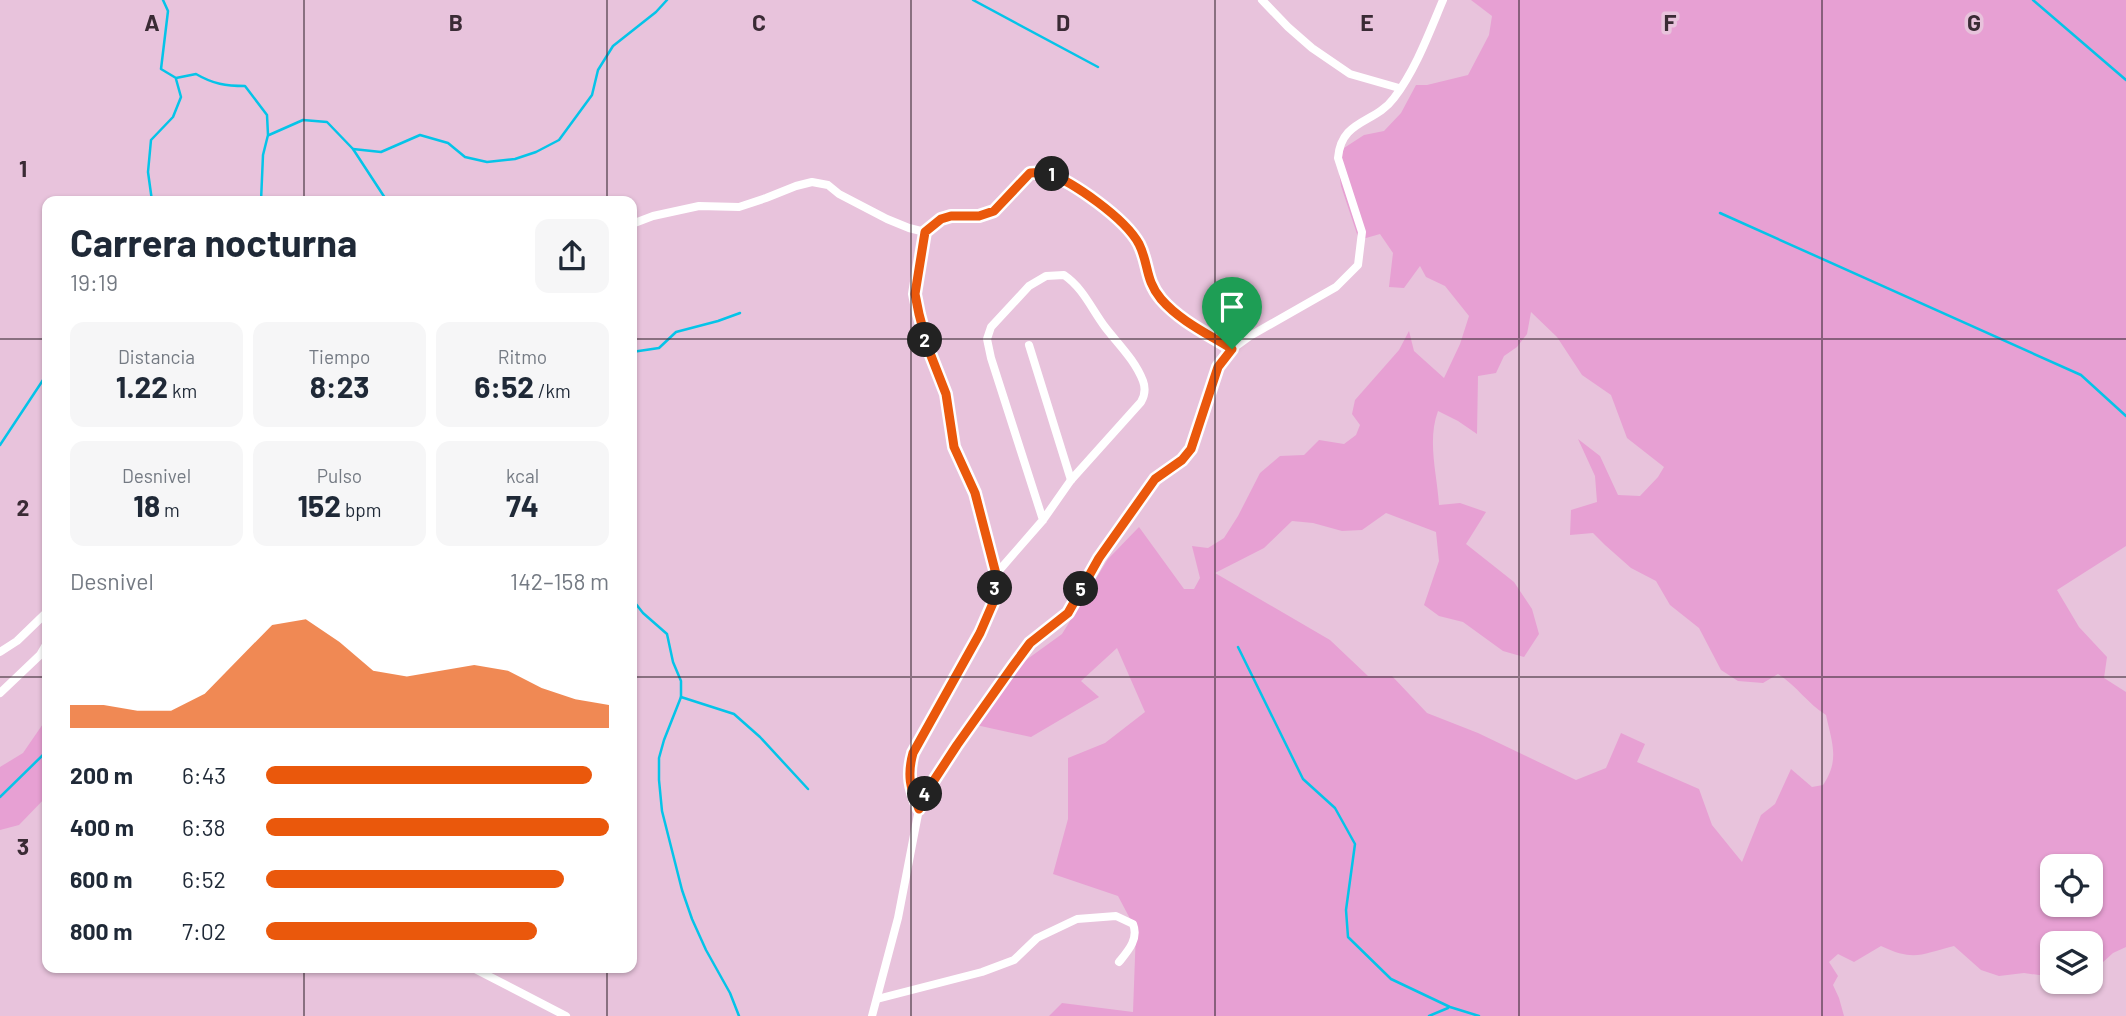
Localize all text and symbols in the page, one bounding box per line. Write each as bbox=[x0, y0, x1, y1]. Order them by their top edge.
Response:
text: A bbox=[144, 8, 160, 36]
text: B bbox=[449, 8, 463, 36]
text: C bbox=[752, 8, 766, 36]
text: D bbox=[1056, 8, 1070, 36]
text: E bbox=[1360, 8, 1374, 36]
text: F bbox=[1664, 8, 1677, 36]
text: G bbox=[1967, 8, 1981, 36]
text: 1 bbox=[19, 154, 27, 182]
pin: 1 bbox=[1034, 156, 1070, 192]
text: 1 bbox=[1048, 162, 1055, 185]
text: Carrera nocturna bbox=[70, 219, 357, 265]
button: share bbox=[535, 219, 609, 293]
text: 19:19 bbox=[70, 268, 118, 296]
pin bbox=[1202, 277, 1262, 349]
icon: arrive bbox=[1213, 288, 1251, 326]
pin: 2 bbox=[908, 322, 942, 358]
text: 2 bbox=[919, 328, 930, 351]
text: Distancia bbox=[118, 345, 195, 368]
text: Tiempo bbox=[309, 345, 370, 368]
text: Ritmo bbox=[498, 345, 547, 368]
text: 1.22 bbox=[116, 368, 168, 404]
text: 8:23 bbox=[310, 368, 369, 404]
text: 6:52 bbox=[474, 368, 534, 404]
text: km bbox=[168, 379, 197, 402]
text: /km bbox=[534, 379, 571, 402]
text: Desnivel bbox=[122, 464, 191, 487]
text: Pulso bbox=[317, 464, 362, 487]
text: kcal bbox=[506, 464, 539, 487]
text: 18 bbox=[133, 487, 160, 523]
text: 152 bbox=[298, 487, 341, 523]
text: 74 bbox=[506, 487, 539, 523]
text: 2 bbox=[17, 493, 29, 521]
text: m bbox=[160, 498, 180, 521]
text: bpm bbox=[341, 498, 381, 521]
text: Desnivel bbox=[70, 567, 154, 595]
text: 142–158 m bbox=[510, 567, 609, 595]
pin: 3 bbox=[978, 570, 1012, 606]
pin: 5 bbox=[1064, 572, 1098, 606]
text: 3 bbox=[989, 576, 1000, 599]
text: 5 bbox=[1075, 577, 1086, 600]
text: 200 m bbox=[70, 761, 133, 789]
text: 6:43 bbox=[182, 761, 226, 789]
pin: 4 bbox=[908, 776, 942, 812]
text: 4 bbox=[919, 782, 930, 805]
text: 400 m bbox=[70, 813, 134, 841]
text: 6:38 bbox=[182, 813, 225, 841]
text: 3 bbox=[17, 832, 29, 860]
map controls bbox=[2040, 854, 2103, 994]
button: locate bbox=[2040, 854, 2103, 917]
text: 600 m bbox=[70, 865, 132, 893]
text: 6:52 bbox=[182, 865, 226, 893]
text: 800 m bbox=[70, 917, 132, 945]
text: 7:02 bbox=[182, 917, 226, 945]
button: layers bbox=[2040, 931, 2103, 994]

